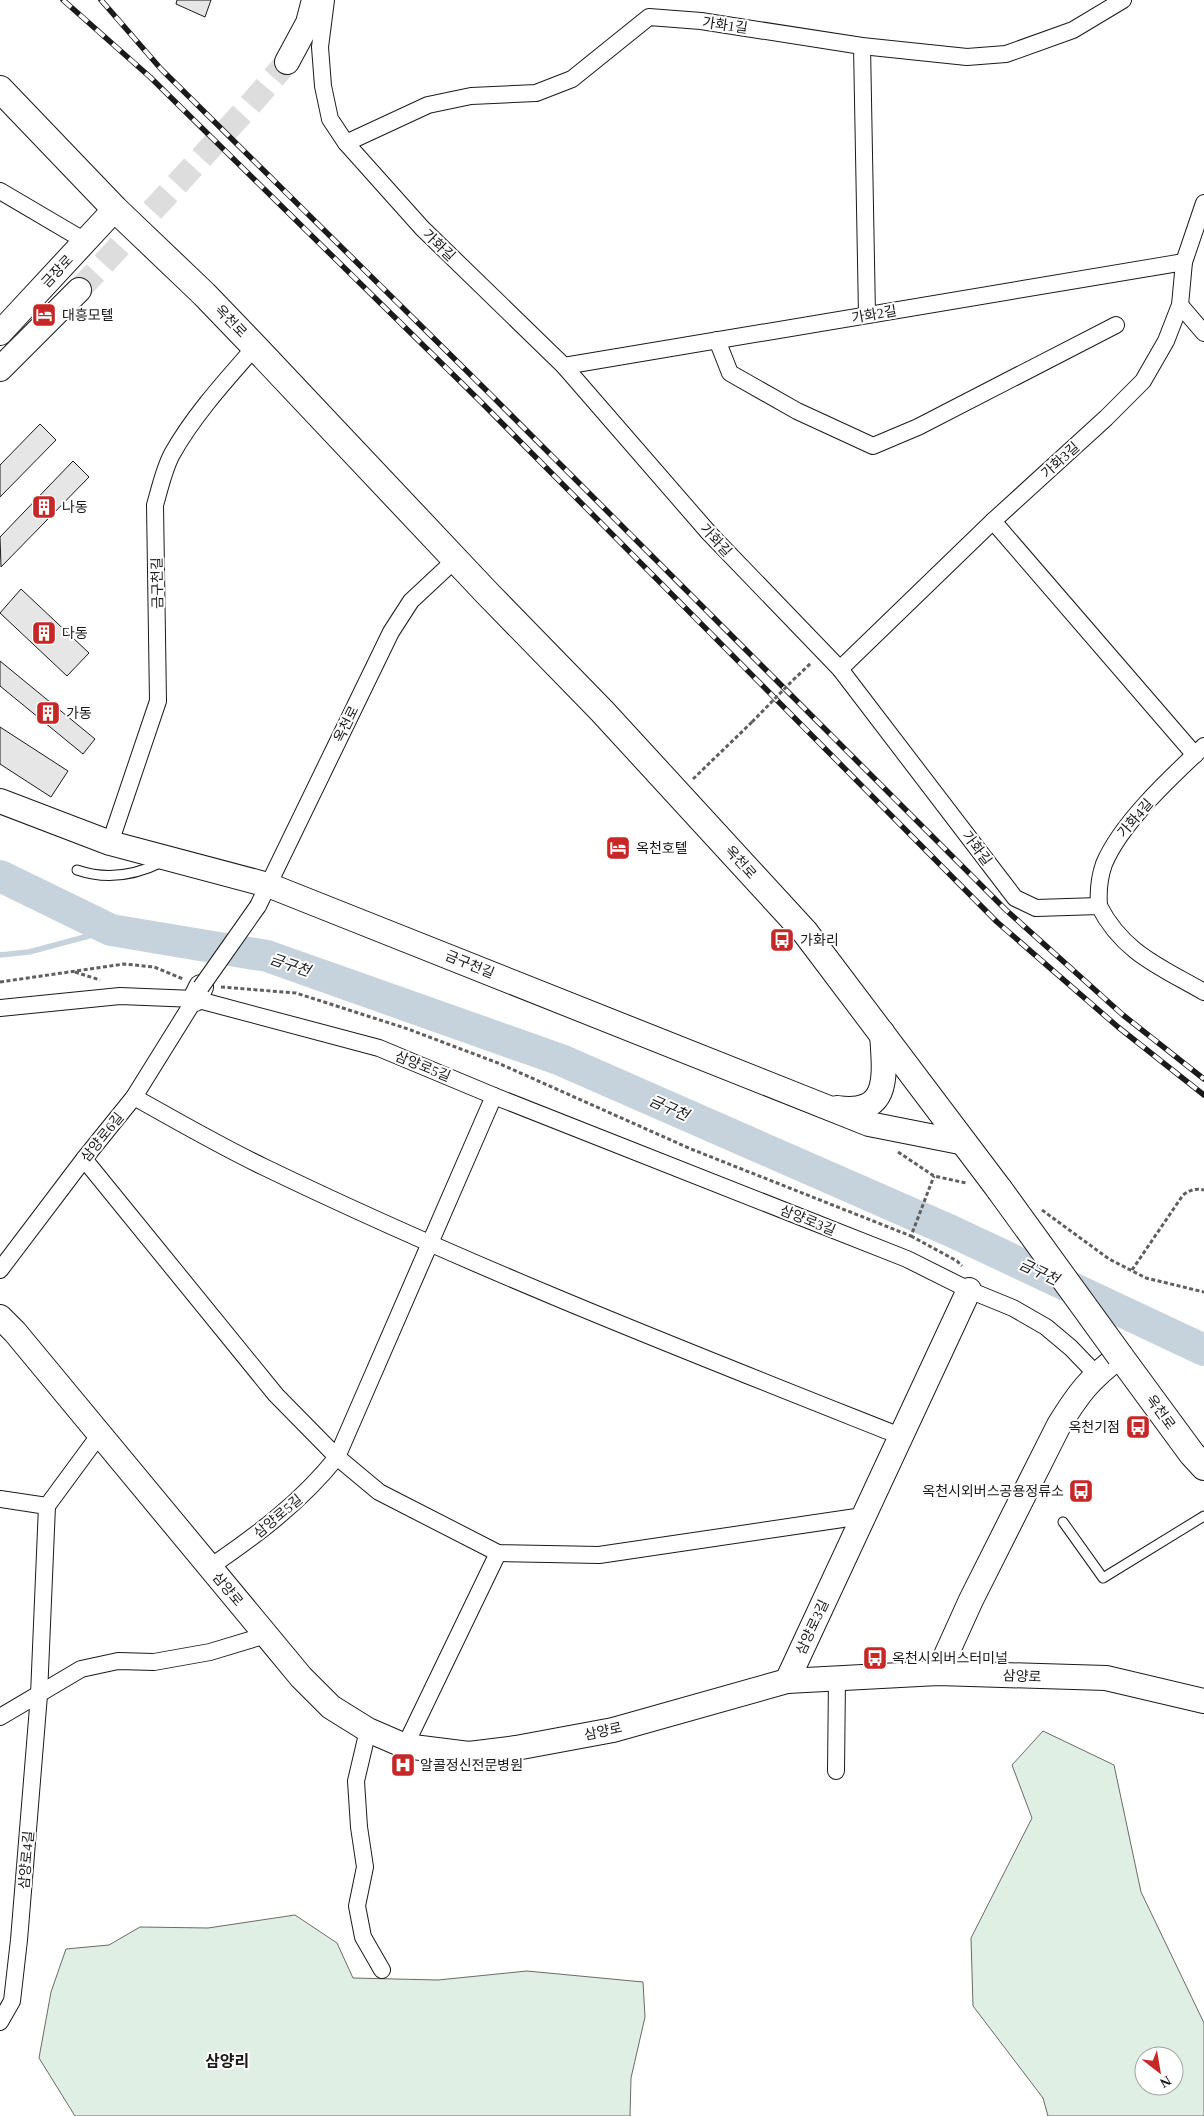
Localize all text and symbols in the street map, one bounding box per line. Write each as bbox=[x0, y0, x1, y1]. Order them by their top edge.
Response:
street label: 가화1길 bbox=[701, 15, 749, 36]
street label: 가화길 bbox=[420, 227, 458, 264]
street label: 금장로 bbox=[39, 252, 76, 291]
hotel icon: 대흥모텔 bbox=[31, 302, 57, 328]
street label: 옥천로 bbox=[212, 302, 250, 341]
street label: 가화2길 bbox=[850, 303, 898, 326]
place label: 대흥모텔 bbox=[62, 308, 114, 323]
street label: 가화3길 bbox=[1038, 440, 1082, 481]
building icon: 나동 bbox=[31, 494, 57, 520]
place label: 나동 bbox=[62, 500, 88, 515]
street label: 가화길 bbox=[697, 521, 734, 560]
street label: 금구천길 bbox=[149, 557, 165, 609]
building icon: 다동 bbox=[31, 620, 57, 646]
place label: 다동 bbox=[62, 626, 88, 641]
building icon: 가동 bbox=[35, 700, 61, 726]
street label: 옥천로 bbox=[330, 703, 362, 745]
place label: 가동 bbox=[66, 706, 92, 721]
street label: 가화4길 bbox=[1115, 796, 1156, 840]
street label: 가화길 bbox=[959, 828, 994, 868]
hotel icon: 옥천호텔 bbox=[605, 835, 631, 861]
place label: 옥천호텔 bbox=[636, 840, 688, 856]
street label: 옥천로 bbox=[722, 842, 760, 882]
bus stop icon: 가화리 bbox=[769, 927, 795, 953]
place label: 가화리 bbox=[800, 933, 839, 948]
street label: 금구천길 bbox=[443, 947, 497, 981]
water label: 금구천 bbox=[268, 951, 314, 980]
street label: 삼양로5길 bbox=[393, 1049, 453, 1084]
water label: 금구천 bbox=[647, 1092, 693, 1125]
street label: 삼양로6길 bbox=[78, 1110, 127, 1165]
street label: 삼양로3길 bbox=[778, 1203, 838, 1238]
water label: 금구천 bbox=[1017, 1256, 1063, 1289]
street label: 옥천로 bbox=[1143, 1392, 1179, 1432]
bus stop icon: 옥천기점 bbox=[1125, 1414, 1151, 1440]
place label: 옥천기점 bbox=[1068, 1419, 1120, 1435]
bus stop icon: 옥천시외버스공용정류소 bbox=[1068, 1478, 1094, 1504]
place label: 옥천시외버스공용정류소 bbox=[922, 1483, 1064, 1499]
street label: 삼양로5길 bbox=[251, 1492, 306, 1541]
street label: 삼양로 bbox=[209, 1570, 246, 1609]
street label: 삼양로3길 bbox=[793, 1598, 832, 1657]
bus stop icon: 옥천시외버스터미널 bbox=[862, 1645, 888, 1671]
place label: 옥천시외버스터미널 bbox=[892, 1650, 1008, 1666]
street label: 삼양로 bbox=[1002, 1668, 1042, 1685]
street label: 삼양로 bbox=[583, 1720, 624, 1743]
hospital icon: 알콜정신전문병원 bbox=[390, 1752, 416, 1778]
place label: 알콜정신전문병원 bbox=[420, 1758, 523, 1773]
street label: 삼양로4길 bbox=[16, 1830, 37, 1890]
north arrow bbox=[1134, 2046, 1184, 2096]
district label: 삼양리 bbox=[205, 2053, 249, 2070]
text: N bbox=[1157, 2073, 1174, 2091]

